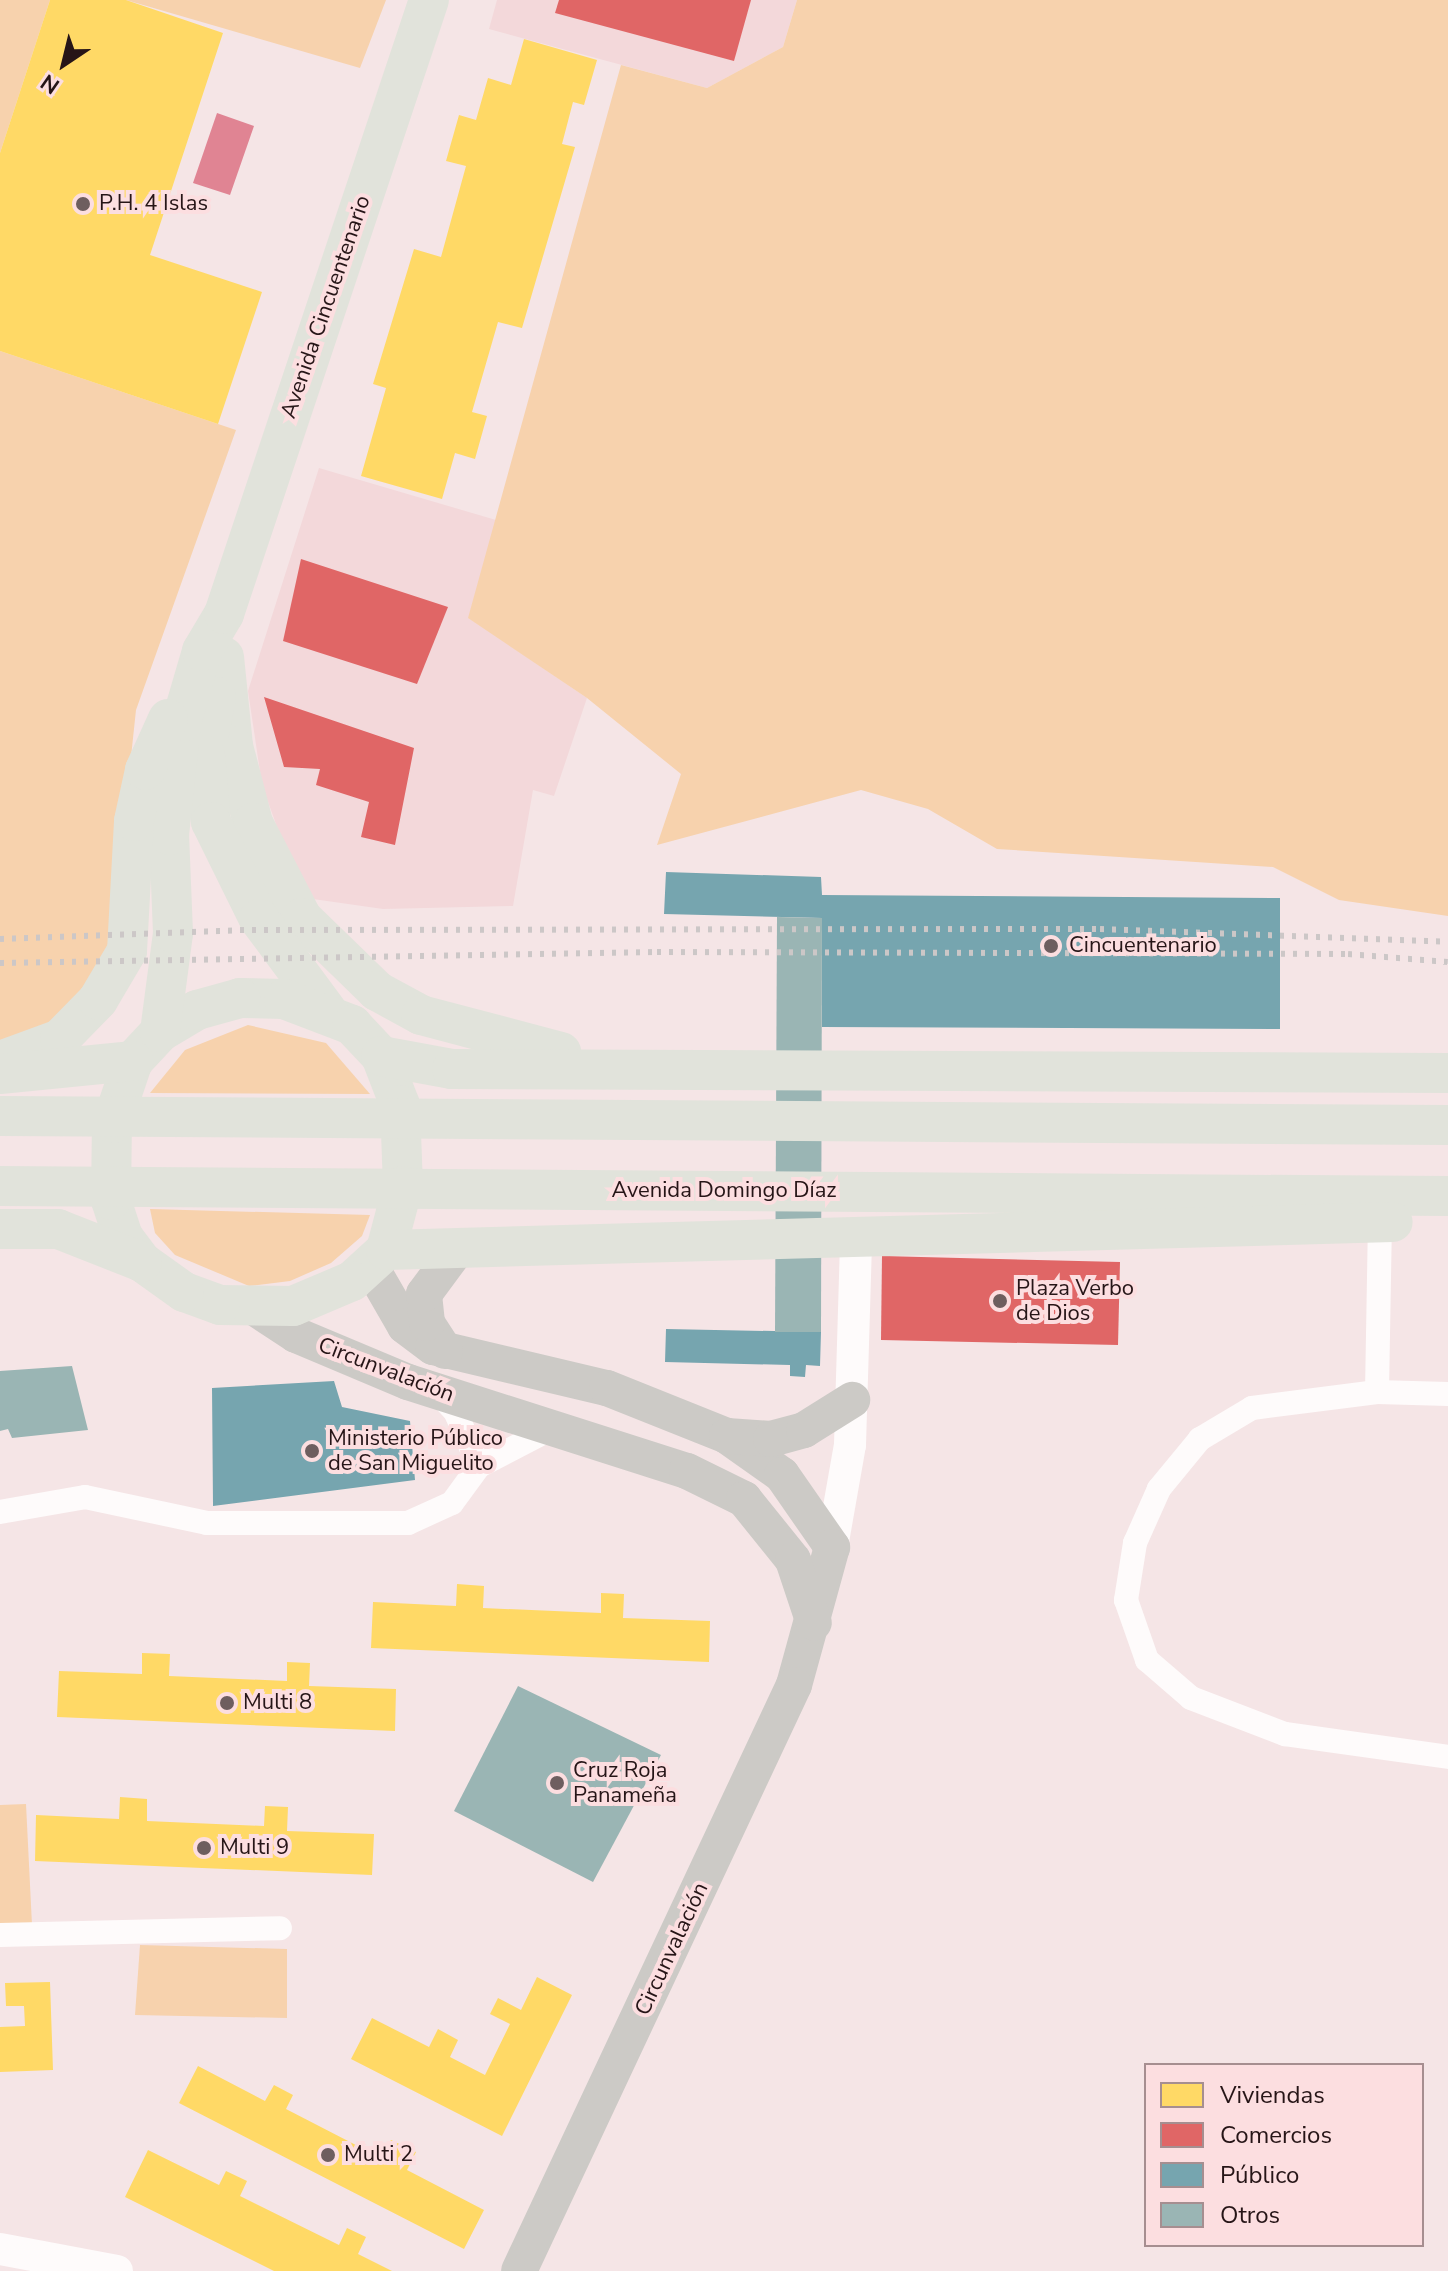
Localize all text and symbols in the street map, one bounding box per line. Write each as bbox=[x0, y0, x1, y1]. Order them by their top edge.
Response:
north arrow bbox=[24, 24, 104, 104]
text: N bbox=[35, 67, 66, 101]
place label: P.H. 4 Islas bbox=[99, 191, 208, 217]
street label: Avenida Cincuentenario bbox=[275, 192, 377, 422]
marker: P.H. 4 Islas bbox=[74, 195, 92, 213]
place label: Cincuentenario bbox=[1069, 933, 1217, 959]
marker: Cincuentenario bbox=[1040, 935, 1062, 957]
street label: Avenida Domingo Díaz bbox=[611, 1178, 837, 1204]
place label: Plaza Verbo de Dios bbox=[1016, 1275, 1134, 1326]
marker: Plaza Verbo de Dios bbox=[991, 1292, 1009, 1310]
street label: Circunvalación bbox=[314, 1332, 458, 1408]
place label: Ministerio Público de San Miguelito bbox=[328, 1425, 503, 1476]
marker: Ministerio Público de San Miguelito bbox=[303, 1442, 321, 1460]
place label: Multi 8 bbox=[243, 1690, 312, 1716]
marker: Multi 8 bbox=[218, 1694, 236, 1712]
place label: Cruz Roja Panameña bbox=[573, 1757, 677, 1808]
marker: Cruz Roja Panameña bbox=[548, 1774, 566, 1792]
place label: Multi 9 bbox=[220, 1835, 289, 1861]
marker: Multi 9 bbox=[195, 1839, 213, 1857]
street label: Circunvalación bbox=[630, 1878, 714, 2020]
legend bbox=[1144, 2063, 1424, 2247]
text: Viviendas bbox=[1220, 2079, 1325, 2111]
text: Comercios bbox=[1220, 2119, 1332, 2151]
place label: Multi 2 bbox=[344, 2142, 413, 2168]
marker: Multi 2 bbox=[319, 2146, 337, 2164]
text: Público bbox=[1220, 2159, 1299, 2191]
text: Otros bbox=[1220, 2199, 1280, 2231]

